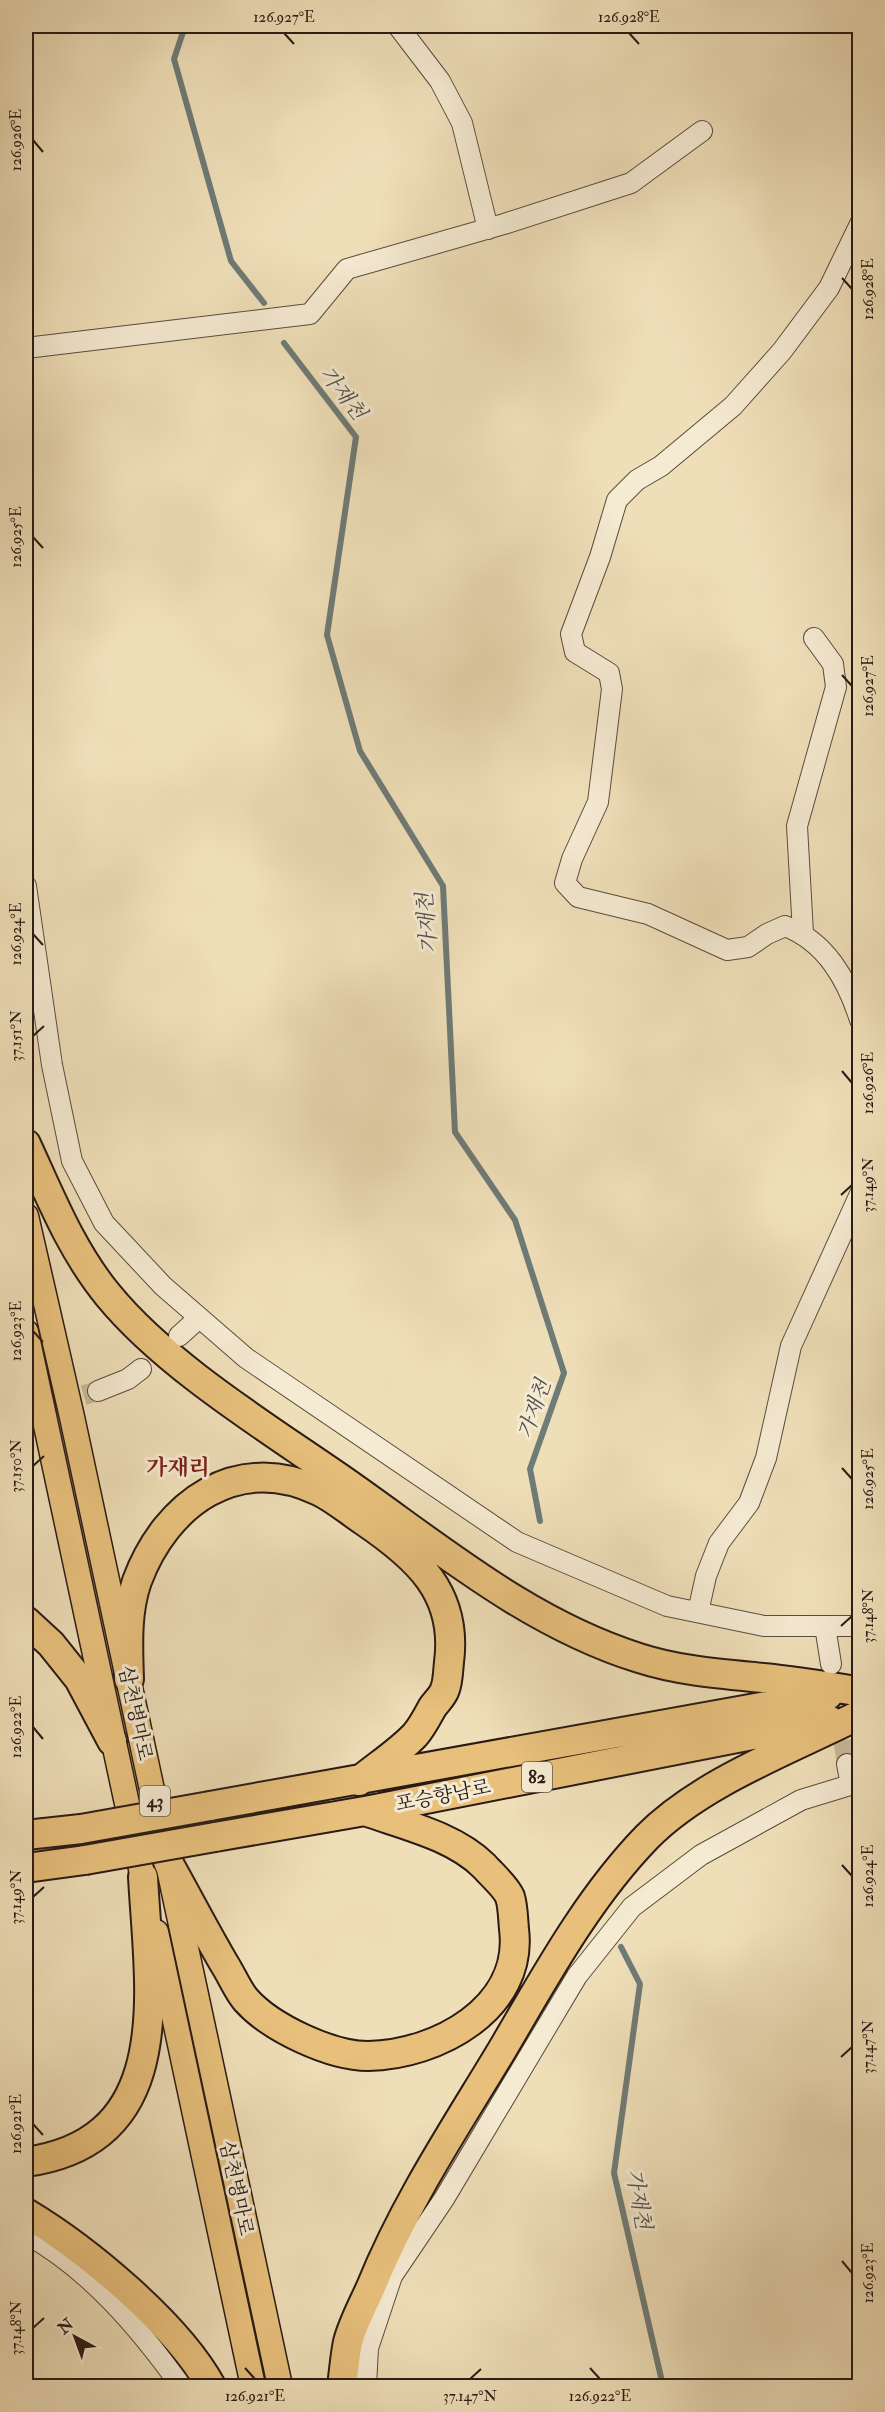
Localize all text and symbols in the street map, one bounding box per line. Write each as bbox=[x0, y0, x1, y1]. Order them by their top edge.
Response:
text: 126.927°E bbox=[253, 8, 315, 27]
text: 126.928°E bbox=[598, 8, 660, 27]
text: 126.926°E bbox=[7, 109, 26, 171]
text: 126.928°E bbox=[859, 258, 878, 320]
water label: 가재천 bbox=[313, 361, 373, 427]
text: 126.925°E bbox=[7, 506, 26, 568]
text: 126.927°E bbox=[859, 655, 878, 717]
water label: 가재천 bbox=[411, 890, 444, 954]
text: 126.924°E bbox=[7, 902, 26, 965]
text: 37.151°N bbox=[7, 1010, 26, 1062]
text: 126.926°E bbox=[859, 1052, 878, 1114]
text: 37.149°N bbox=[859, 1157, 878, 1213]
text: 126.923°E bbox=[7, 1301, 26, 1361]
water label: 가재천 bbox=[512, 1374, 558, 1442]
text: 37.150°N bbox=[7, 1439, 26, 1493]
text: 126.925°E bbox=[859, 1448, 878, 1510]
district label: 가재리 bbox=[146, 1454, 210, 1482]
text: 37.148°N bbox=[859, 1588, 878, 1643]
street label: 삼천병마로 bbox=[113, 1663, 158, 1763]
text: 126.922°E bbox=[7, 1696, 26, 1758]
road number: 82 bbox=[522, 1762, 552, 1792]
street label: 포승향남로 bbox=[393, 1774, 493, 1817]
road number: 43 bbox=[140, 1786, 170, 1816]
text: 126.924°E bbox=[859, 1844, 878, 1907]
text: 37.149°N bbox=[7, 1869, 26, 1925]
text: 37.147°N bbox=[859, 2019, 878, 2074]
text: 126.921°E bbox=[7, 2094, 26, 2154]
street label: 삼천병마로 bbox=[214, 2138, 259, 2238]
water label: 가재천 bbox=[620, 2167, 657, 2233]
text: 126.923°E bbox=[859, 2243, 878, 2303]
text: 37.148°N bbox=[7, 2300, 26, 2355]
north arrow bbox=[45, 2307, 105, 2367]
text: N bbox=[53, 2314, 78, 2339]
text: 126.921°E bbox=[225, 2387, 285, 2406]
text: 37.147°N bbox=[443, 2387, 498, 2406]
text: 126.922°E bbox=[569, 2387, 631, 2406]

